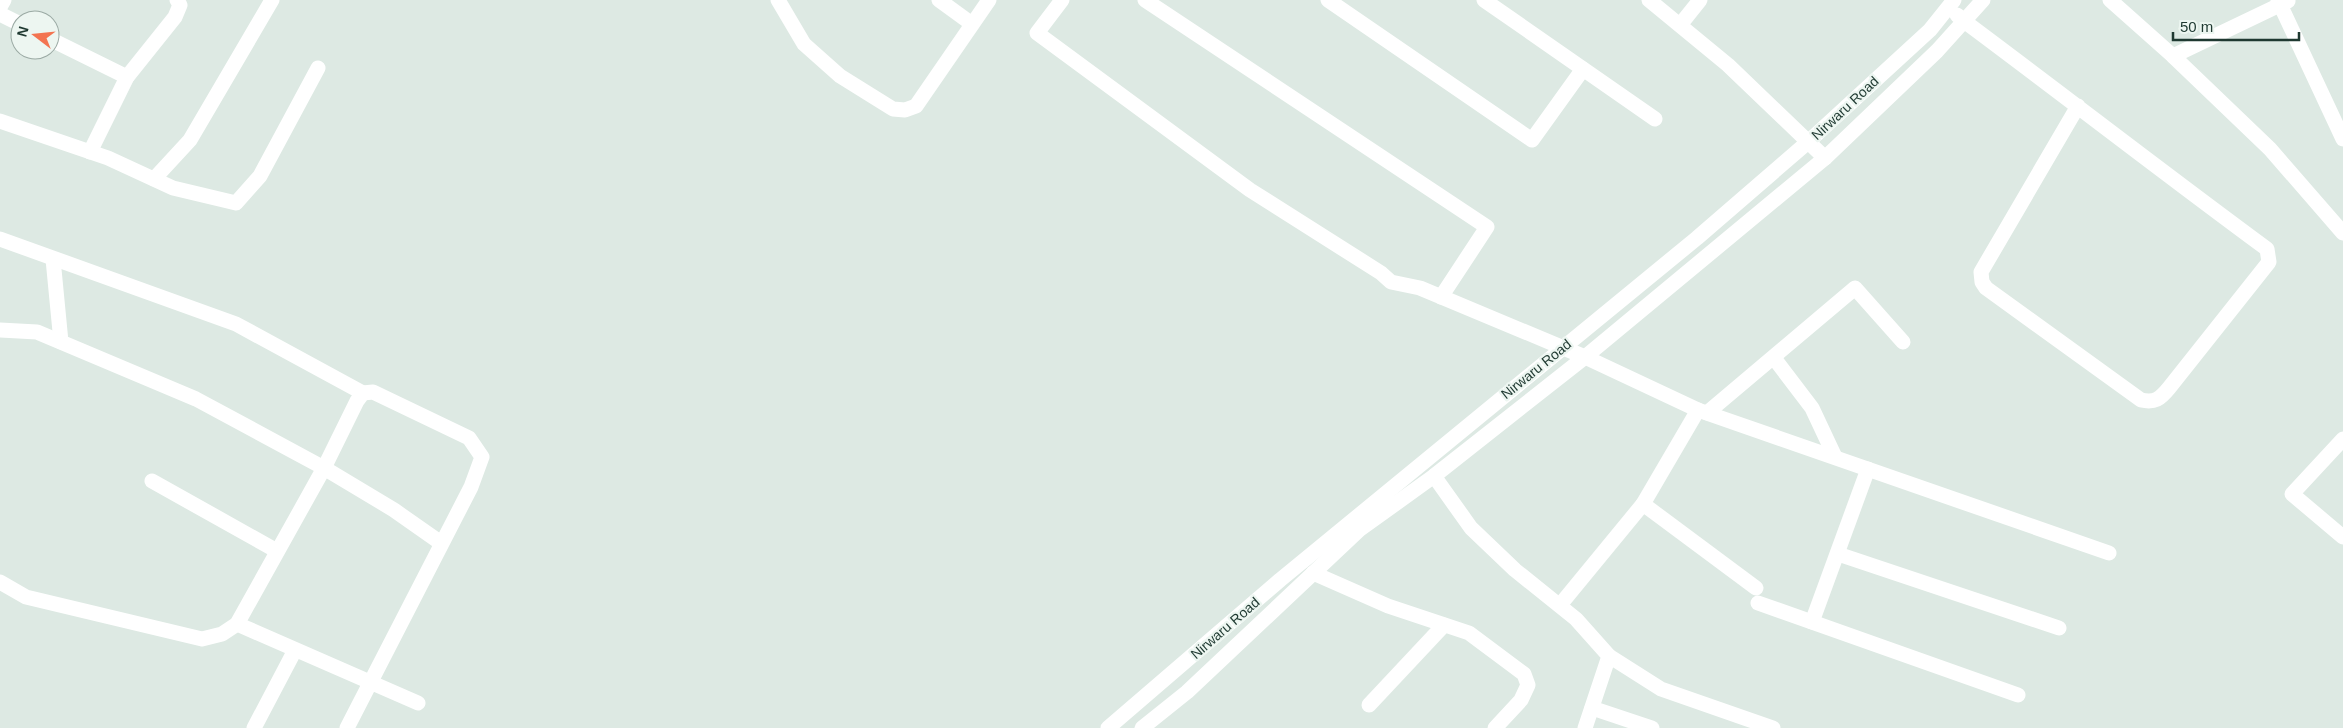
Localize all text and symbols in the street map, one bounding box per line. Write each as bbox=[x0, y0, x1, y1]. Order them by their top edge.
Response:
north arrow bbox=[10, 10, 60, 60]
scale bar bbox=[2173, 10, 2299, 42]
text: 50 m bbox=[2180, 18, 2213, 35]
text: N bbox=[13, 24, 32, 38]
street label: Nirwaru Road bbox=[1808, 73, 1882, 143]
street label: Nirwaru Road bbox=[1498, 336, 1574, 402]
street label: Nirwaru Road bbox=[1187, 594, 1263, 662]

